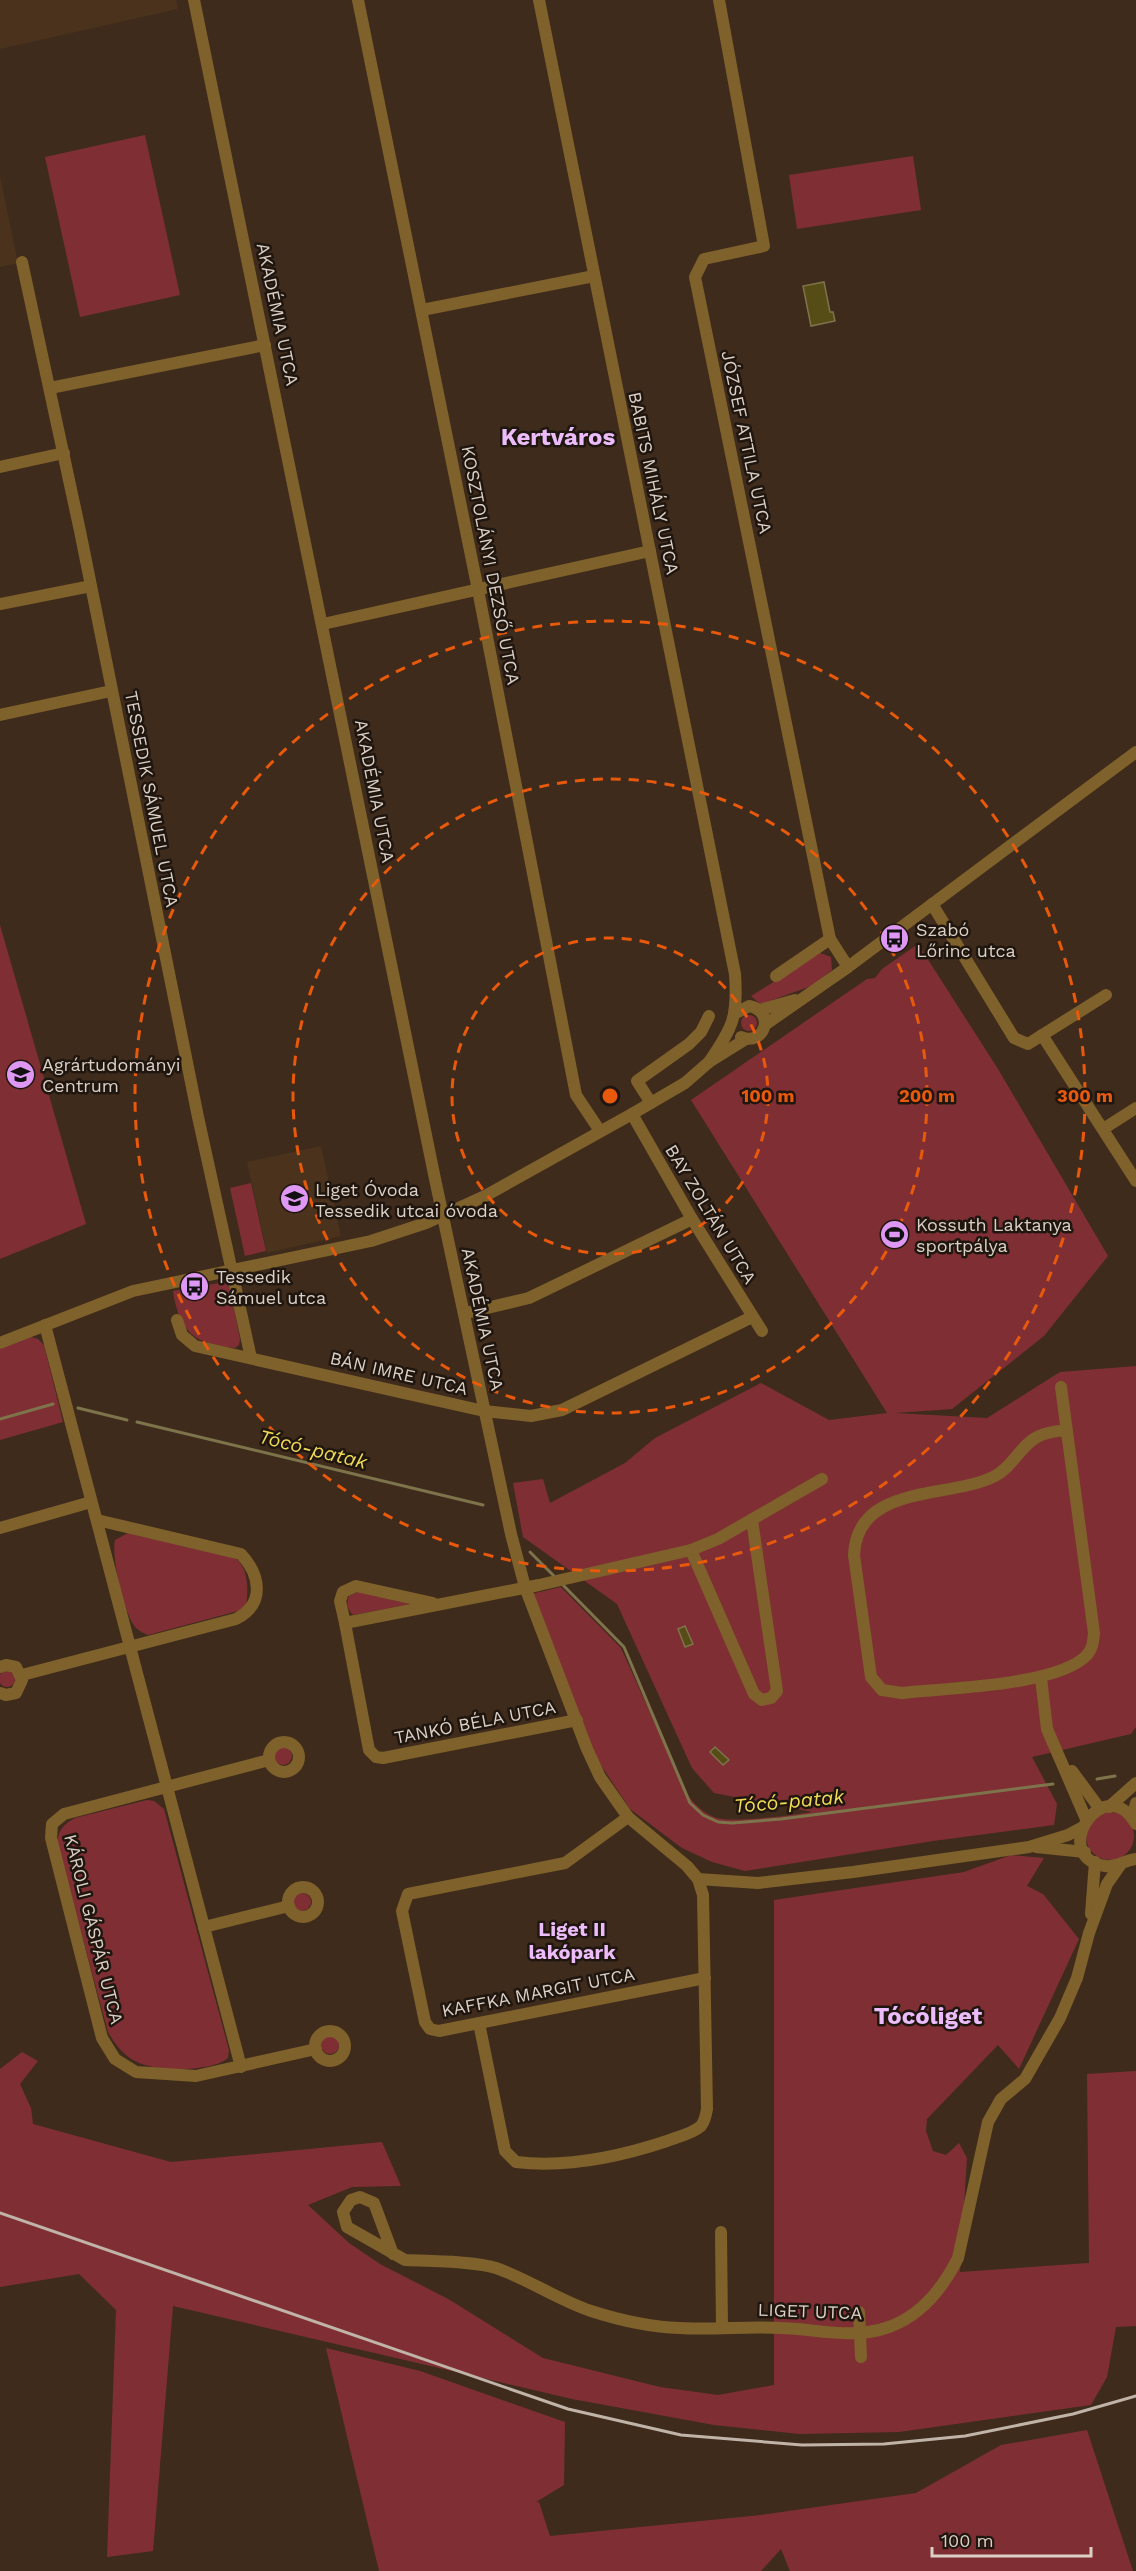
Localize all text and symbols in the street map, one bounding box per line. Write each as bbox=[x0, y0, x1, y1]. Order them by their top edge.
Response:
street label: AKADÉMIA UTCA bbox=[253, 241, 303, 387]
street label: JÓZSEF ATTILA UTCA bbox=[717, 349, 777, 536]
street label: BABITS MIHÁLY UTCA bbox=[624, 390, 684, 576]
district label: Kertváros bbox=[501, 423, 615, 451]
street label: KOSZTOLÁNYI DEZSŐ UTCA bbox=[457, 444, 525, 686]
street label: TESSEDIK SÁMUEL UTCA bbox=[121, 689, 183, 909]
street label: AKADÉMIA UTCA bbox=[351, 718, 399, 865]
place label: Szabó Lőrinc utca bbox=[916, 919, 1016, 961]
bus stop icon: Szabó Lőrinc utca bbox=[879, 923, 911, 955]
place label: Agrártudományi Centrum bbox=[42, 1054, 181, 1096]
school or university icon: Agrártudományi Centrum bbox=[5, 1058, 37, 1090]
text: 100 m bbox=[741, 1085, 795, 1106]
text: 200 m bbox=[899, 1085, 955, 1106]
text: 300 m bbox=[1057, 1085, 1113, 1106]
centre of rings bbox=[600, 1086, 620, 1106]
street label: BAY ZOLTÁN UTCA bbox=[661, 1140, 761, 1288]
place label: Liget Óvoda Tessedik utcai óvoda bbox=[315, 1179, 498, 1221]
school or university icon: Liget Óvoda Tessedik utcai óvoda bbox=[278, 1183, 310, 1215]
place label: Kossuth Laktanya sportpálya bbox=[916, 1214, 1072, 1256]
sports icon: Kossuth Laktanya sportpálya bbox=[879, 1218, 911, 1250]
street label: AKADÉMIA UTCA bbox=[458, 1246, 508, 1392]
place label: Tessedik Sámuel utca bbox=[216, 1266, 326, 1308]
bus stop icon: Tessedik Sámuel utca bbox=[179, 1270, 211, 1302]
street label: BÁN IMRE UTCA bbox=[328, 1347, 470, 1399]
water label: Tócó-patak bbox=[256, 1424, 371, 1474]
street label: TANKÓ BÉLA UTCA bbox=[393, 1696, 558, 1748]
water label: Tócó-patak bbox=[733, 1784, 846, 1818]
street label: KÁROLI GÁSPÁR UTCA bbox=[60, 1832, 128, 2026]
district label: Liget II lakópark bbox=[528, 1917, 616, 1964]
street label: KAFFKA MARGIT UTCA bbox=[440, 1963, 636, 2021]
district label: Tócóliget bbox=[874, 2002, 983, 2030]
street label: LIGET UTCA bbox=[757, 2299, 863, 2323]
scale bar bbox=[932, 2520, 1091, 2558]
text: 100 m bbox=[941, 2530, 994, 2551]

